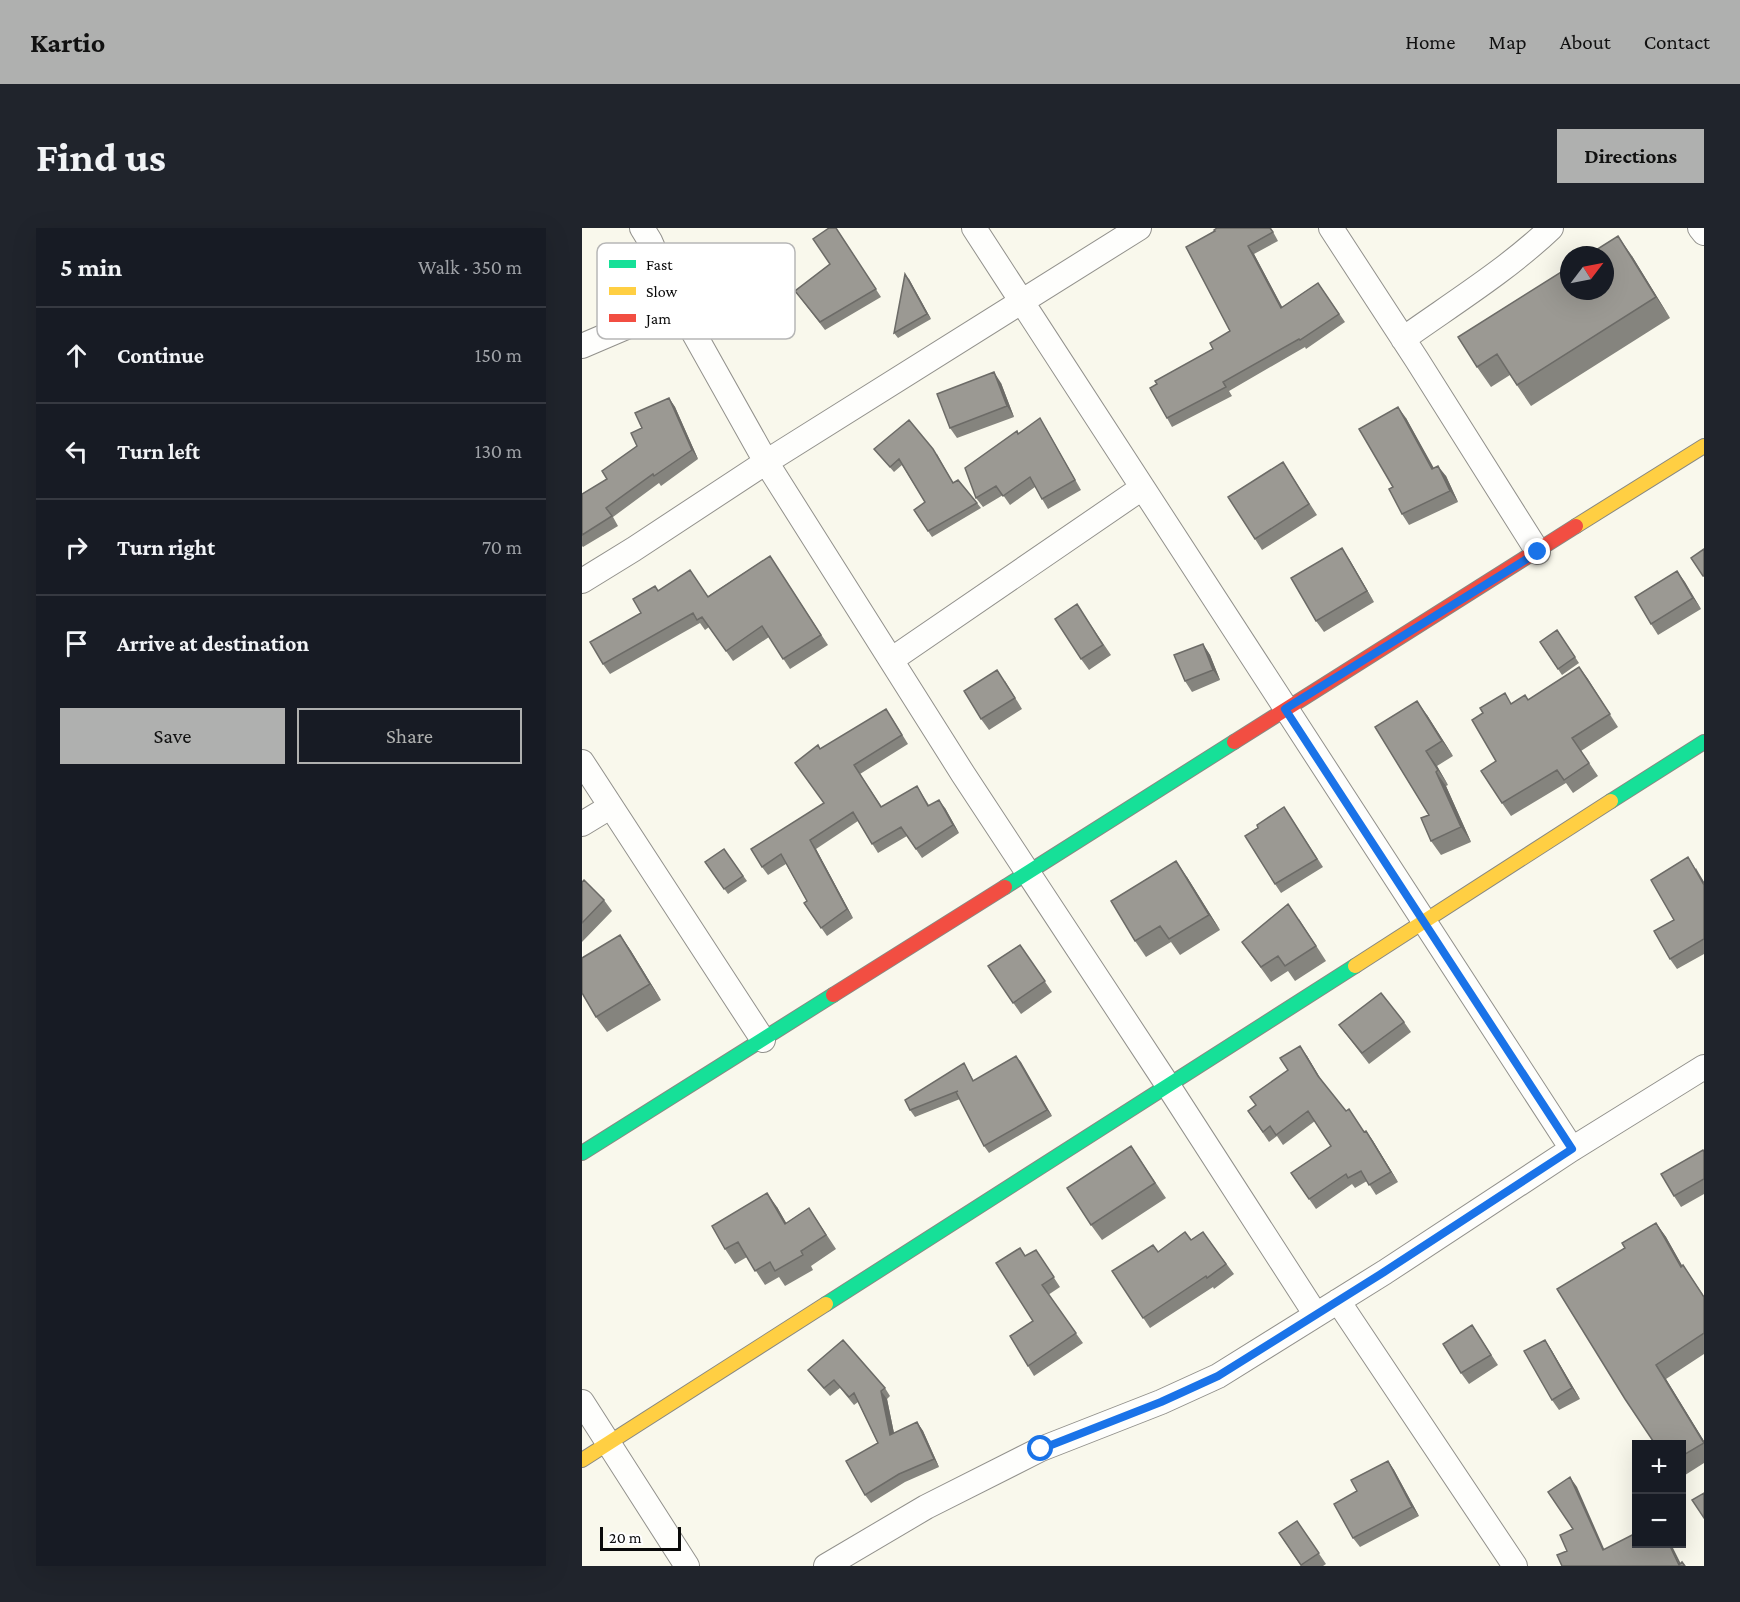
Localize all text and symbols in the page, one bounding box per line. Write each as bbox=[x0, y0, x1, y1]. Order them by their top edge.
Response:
text: Kartio bbox=[30, 27, 105, 58]
text: Home bbox=[1405, 30, 1455, 54]
text: Map bbox=[1488, 30, 1527, 54]
text: About bbox=[1560, 30, 1611, 54]
text: Contact bbox=[1644, 30, 1710, 54]
button: Directions bbox=[1557, 129, 1704, 183]
text: Find us bbox=[36, 133, 166, 180]
legend bbox=[597, 243, 795, 339]
north arrow bbox=[1560, 246, 1614, 300]
text: 5 min bbox=[60, 253, 122, 282]
text: Walk · 350 m bbox=[418, 256, 522, 278]
text: Fast bbox=[646, 256, 673, 273]
text: Slow bbox=[646, 283, 678, 300]
text: Jam bbox=[644, 310, 671, 328]
icon: ahead bbox=[60, 339, 93, 372]
text: Continue bbox=[117, 343, 204, 368]
text: 150 m bbox=[475, 344, 522, 366]
icon: left bbox=[60, 435, 93, 468]
text: Turn left bbox=[117, 439, 200, 464]
text: 130 m bbox=[475, 440, 522, 462]
icon: right bbox=[60, 531, 93, 564]
text: Turn right bbox=[117, 535, 215, 560]
text: 70 m bbox=[482, 536, 522, 558]
route end bbox=[1524, 538, 1550, 564]
icon: arrive bbox=[60, 627, 93, 660]
text: Arrive at destination bbox=[117, 631, 309, 656]
button: Save bbox=[60, 708, 285, 764]
button: Share bbox=[297, 708, 522, 764]
route start bbox=[1027, 1435, 1053, 1461]
map controls bbox=[1632, 1440, 1686, 1548]
button: + bbox=[1632, 1440, 1686, 1494]
button: − bbox=[1632, 1494, 1686, 1548]
scale bar bbox=[600, 1524, 681, 1552]
text: 20 m bbox=[609, 1529, 642, 1546]

